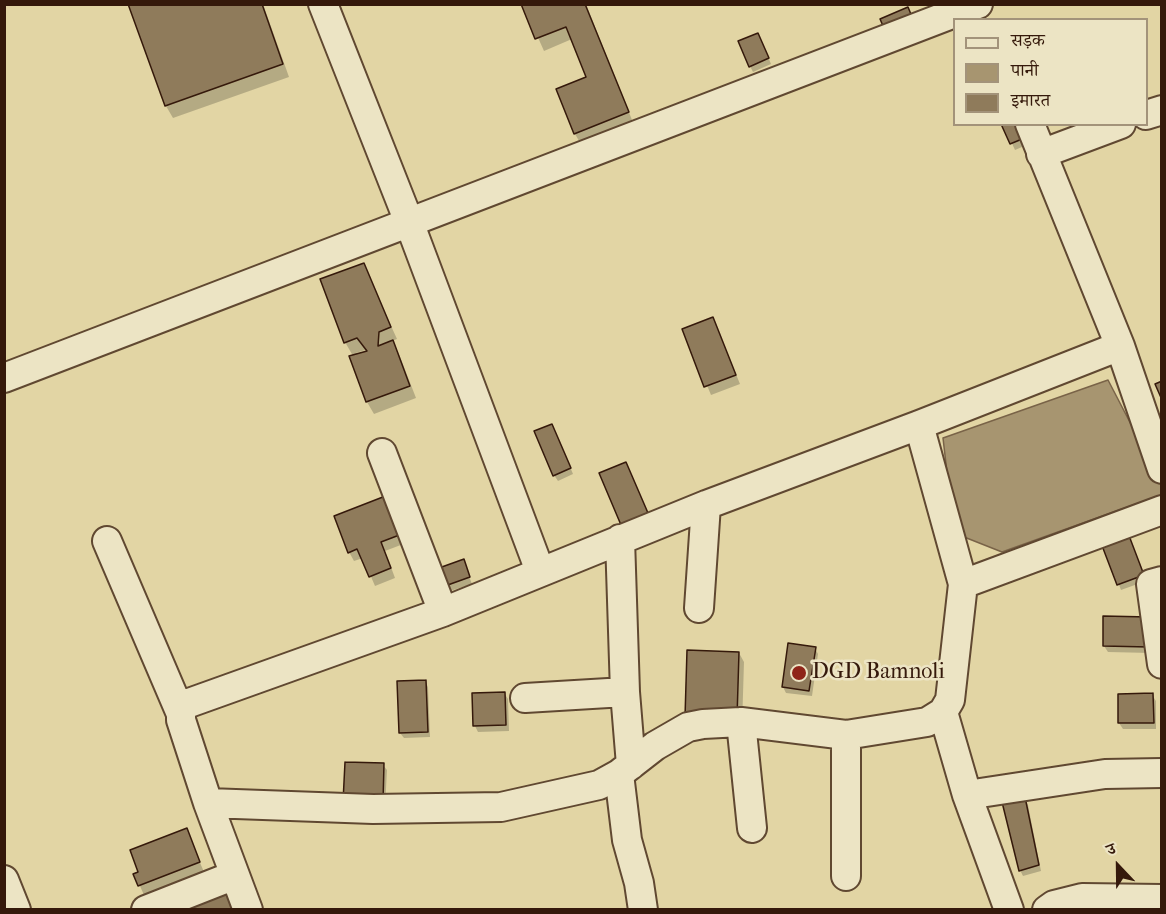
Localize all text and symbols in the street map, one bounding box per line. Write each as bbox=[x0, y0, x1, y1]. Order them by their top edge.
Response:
legend bbox=[953, 18, 1148, 126]
text: सड़क bbox=[1011, 30, 1045, 51]
text: पानी bbox=[1011, 60, 1038, 81]
text: इमारत bbox=[1011, 90, 1050, 111]
place label: DGD Bamnoli bbox=[812, 660, 945, 686]
marker: DGD Bamnoli bbox=[790, 664, 808, 682]
north arrow bbox=[1088, 836, 1148, 896]
text: उ bbox=[1104, 839, 1118, 859]

